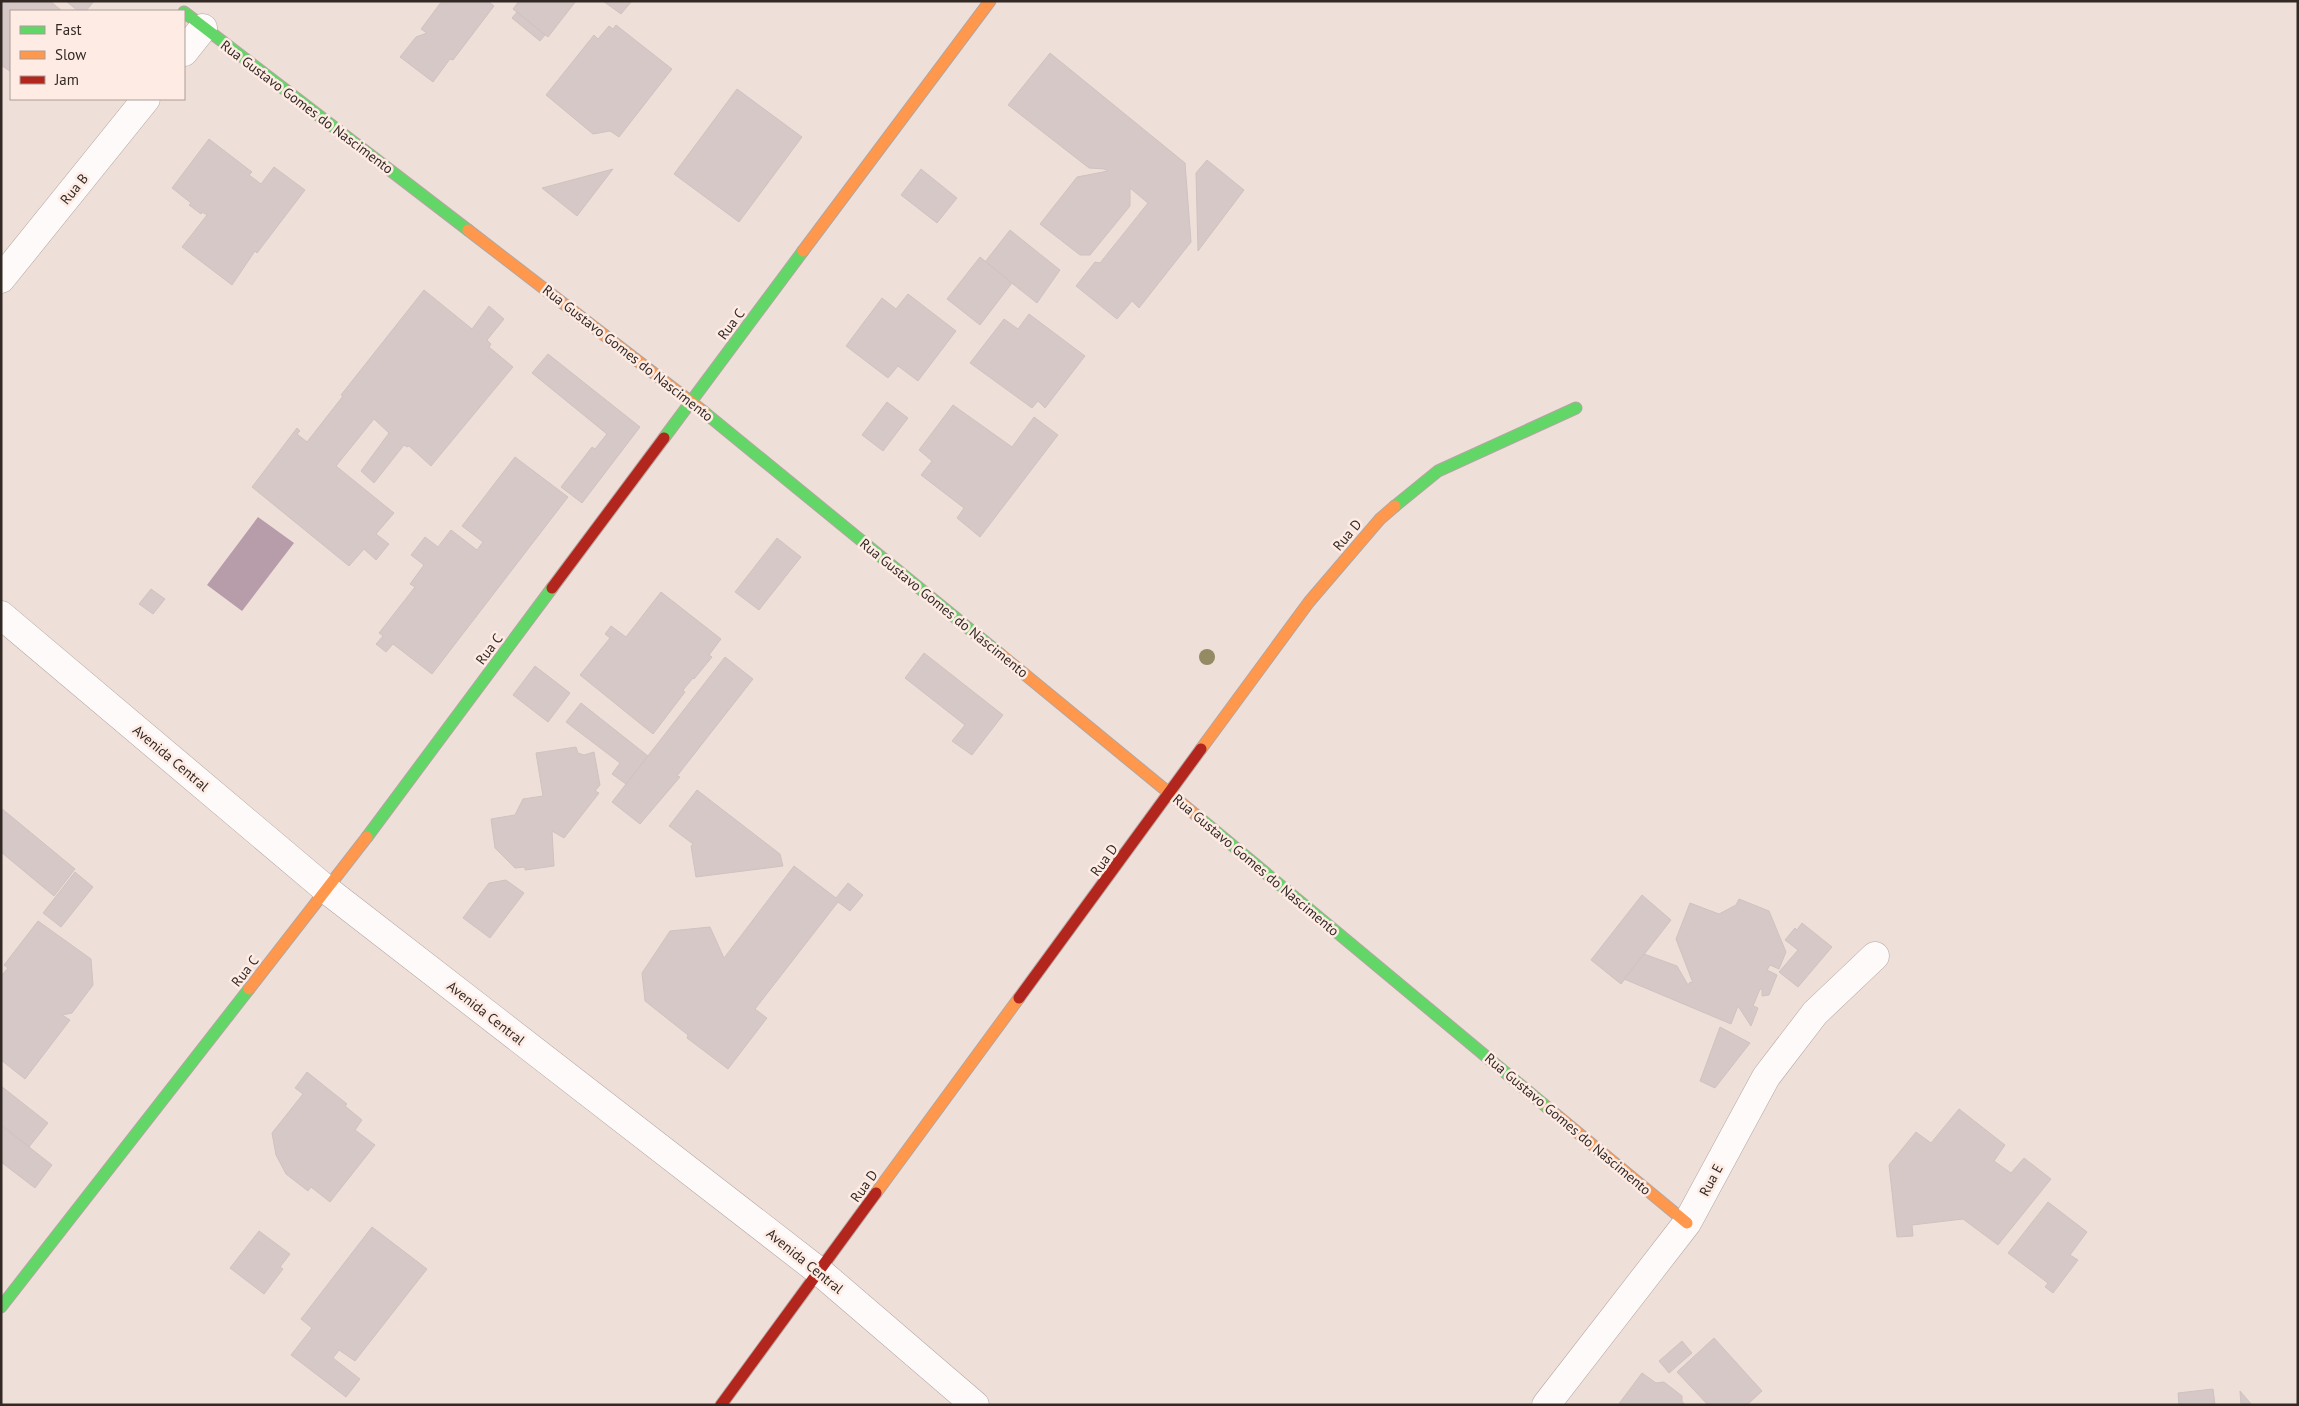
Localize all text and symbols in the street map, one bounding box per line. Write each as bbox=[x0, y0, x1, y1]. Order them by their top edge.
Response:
legend bbox=[10, 10, 185, 100]
text: Fast bbox=[55, 20, 82, 39]
street label: Rua Gustavo Gomes do Nascimento bbox=[217, 36, 397, 178]
text: Slow bbox=[55, 45, 86, 64]
text: Jam bbox=[54, 70, 79, 89]
street label: Rua B bbox=[56, 170, 92, 208]
street label: Rua Gustavo Gomes do Nascimento bbox=[539, 281, 717, 425]
street label: Rua C bbox=[713, 305, 749, 343]
street label: Rua D bbox=[1329, 516, 1365, 554]
street label: Rua Gustavo Gomes do Nascimento bbox=[856, 534, 1032, 682]
street label: Rua C bbox=[471, 630, 507, 668]
street label: Avenida Central bbox=[129, 721, 213, 795]
street label: Rua Gustavo Gomes do Nascimento bbox=[1169, 790, 1343, 940]
street label: Rua D bbox=[1086, 840, 1122, 880]
street label: Rua C bbox=[227, 952, 263, 990]
street label: Avenida Central bbox=[443, 977, 529, 1049]
street label: Rua Gustavo Gomes do Nascimento bbox=[1481, 1049, 1655, 1199]
street label: Rua E bbox=[1695, 1161, 1727, 1199]
street label: Rua D bbox=[846, 1166, 882, 1206]
street label: Avenida Central bbox=[763, 1224, 847, 1298]

